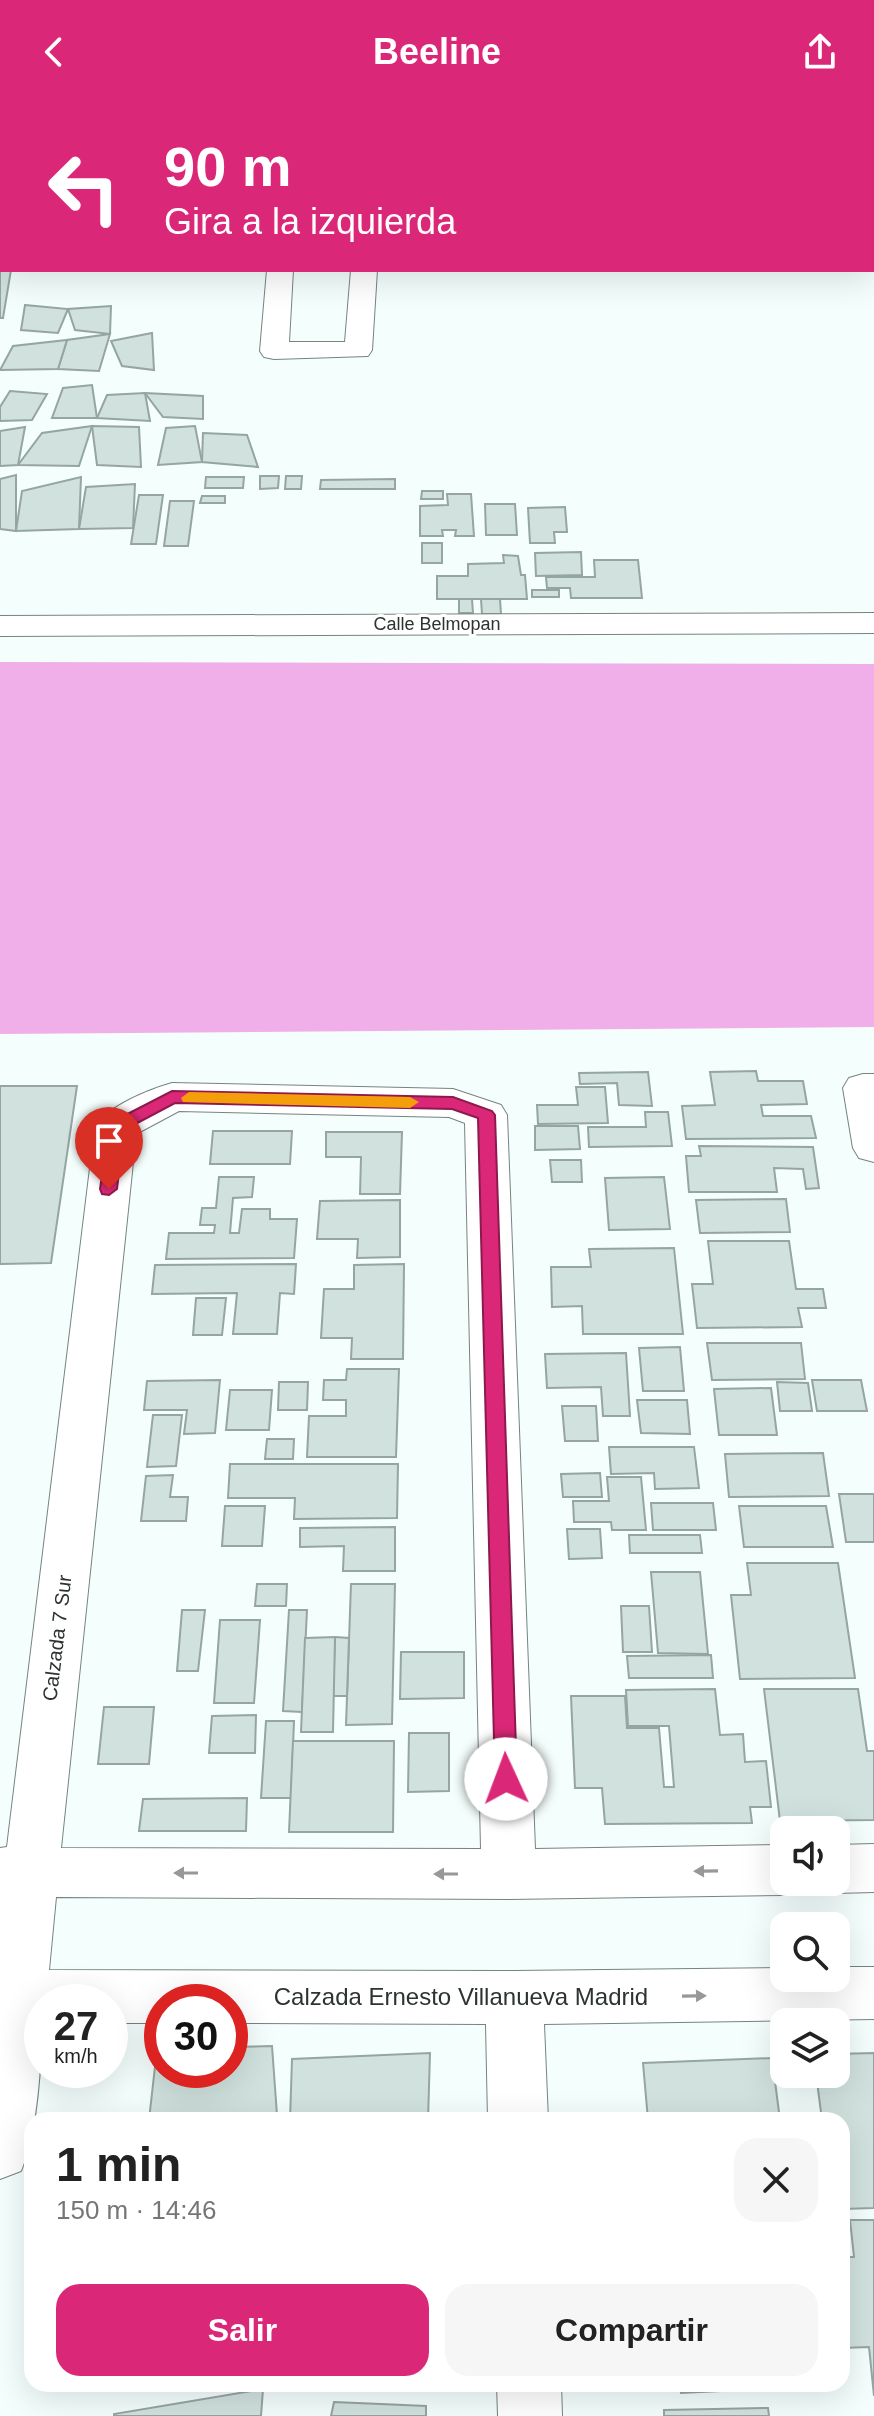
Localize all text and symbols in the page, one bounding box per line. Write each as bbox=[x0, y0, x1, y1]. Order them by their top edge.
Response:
icon: back bbox=[32, 30, 76, 74]
icon: share bbox=[798, 30, 842, 74]
text: Beeline bbox=[373, 31, 501, 72]
text: 90 m bbox=[164, 135, 292, 198]
icon: left bbox=[32, 136, 136, 240]
text: Gira a la izquierda bbox=[164, 201, 456, 242]
street label: Calle Belmopan bbox=[373, 614, 501, 634]
pin bbox=[75, 1107, 143, 1189]
icon: arrive bbox=[87, 1119, 131, 1163]
street label: Calzada 7 Sur bbox=[38, 1573, 76, 1702]
position arrow bbox=[464, 1737, 548, 1821]
map controls bbox=[770, 1816, 850, 2088]
button: sound bbox=[770, 1816, 850, 1896]
one-way arrow bbox=[693, 1865, 718, 1877]
one-way arrow bbox=[173, 1867, 198, 1879]
one-way arrow bbox=[433, 1868, 458, 1880]
button: search bbox=[770, 1912, 850, 1992]
street label: Calzada Ernesto Villanueva Madrid bbox=[274, 1983, 648, 2010]
speed limit sign: 30 bbox=[144, 1984, 248, 2088]
one-way arrow bbox=[682, 1989, 707, 2002]
text: 27 bbox=[54, 2004, 98, 2048]
button: layers bbox=[770, 2008, 850, 2088]
text: km/h bbox=[54, 2045, 98, 2067]
text: 1 min bbox=[56, 2138, 181, 2191]
button: close bbox=[734, 2138, 818, 2222]
text: 150 m · 14:46 bbox=[56, 2195, 216, 2225]
button: Salir bbox=[56, 2284, 429, 2376]
button: Compartir bbox=[445, 2284, 818, 2376]

